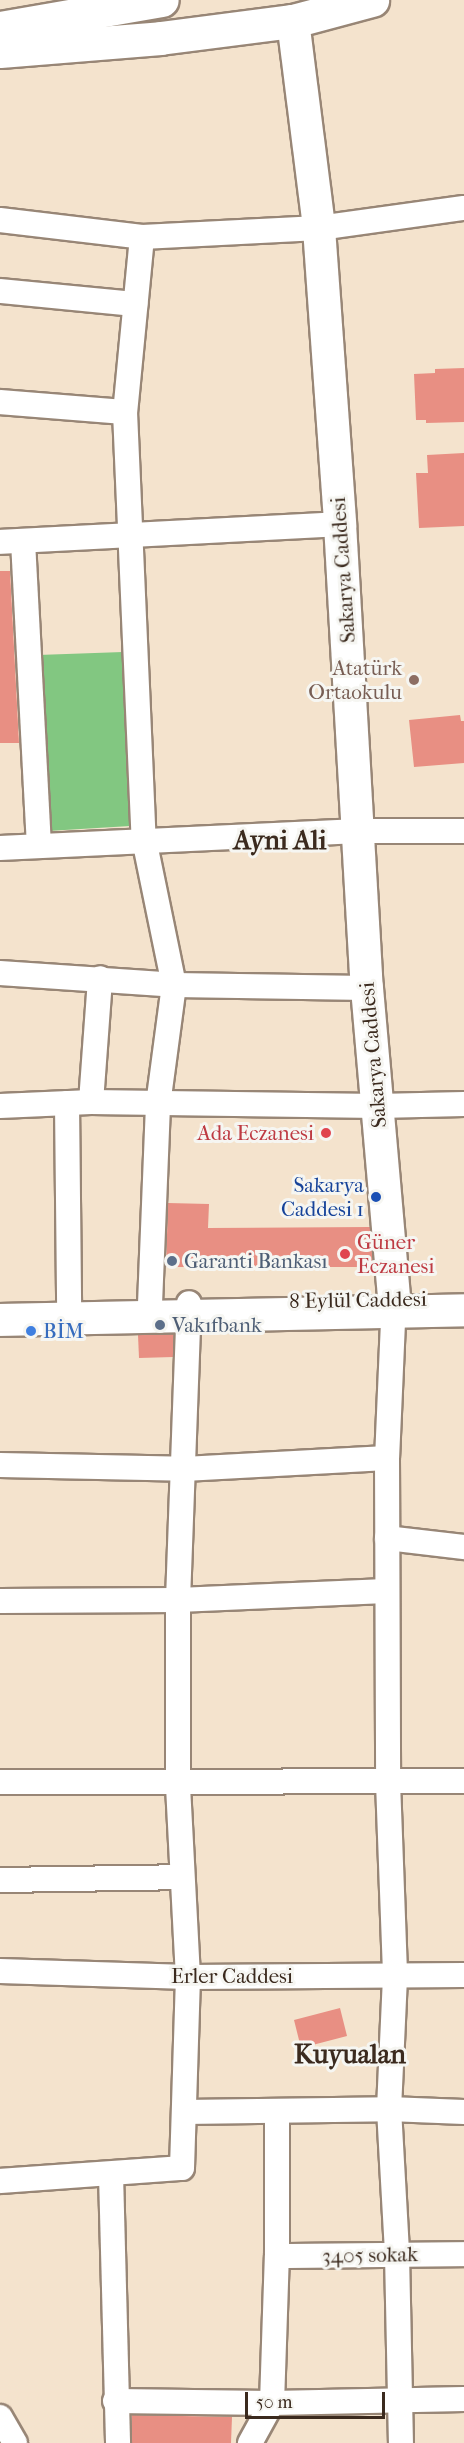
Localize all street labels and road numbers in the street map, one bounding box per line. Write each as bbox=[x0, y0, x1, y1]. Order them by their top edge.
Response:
street label: Sakarya Caddesi bbox=[325, 496, 361, 644]
street label: Sakarya Caddesi bbox=[354, 981, 392, 1129]
street label: 8 Eylül Caddesi bbox=[289, 1286, 427, 1314]
street label: Erler Caddesi bbox=[171, 1963, 293, 1989]
street label: 3405 sokak bbox=[322, 2242, 418, 2268]

